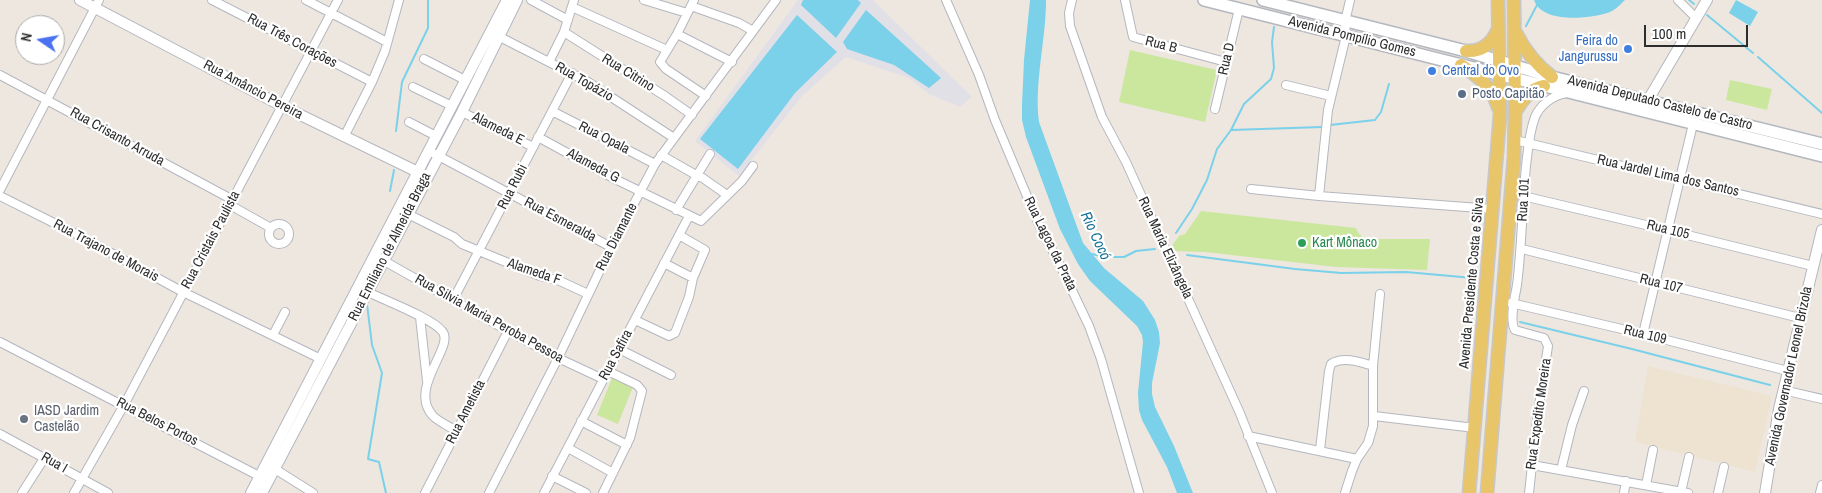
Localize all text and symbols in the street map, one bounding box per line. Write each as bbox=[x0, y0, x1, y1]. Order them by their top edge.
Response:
street label: Rua Três Corações bbox=[244, 10, 340, 72]
street label: Avenida Pompílio Gomes bbox=[1287, 13, 1417, 61]
north arrow bbox=[15, 15, 65, 65]
scale bar bbox=[1647, 15, 1751, 47]
text: 100 m bbox=[1652, 23, 1686, 44]
text: N bbox=[17, 31, 36, 43]
street label: Rua B bbox=[1143, 33, 1179, 57]
place label: Feira do Jangurussu bbox=[1559, 33, 1618, 65]
street label: Rua D bbox=[1215, 41, 1239, 77]
marker: Feira do Jangurussu bbox=[1622, 43, 1634, 55]
street label: Rua Citrino bbox=[599, 50, 657, 96]
street label: Rua Amâncio Pereira bbox=[200, 57, 306, 123]
street label: Rua Topázio bbox=[552, 59, 616, 105]
place label: Central do Ovo bbox=[1442, 63, 1519, 79]
marker: Central do Ovo bbox=[1426, 65, 1438, 77]
street label: Avenida Deputado Castelo de Castro bbox=[1566, 72, 1754, 134]
place label: Posto Capitão bbox=[1472, 86, 1545, 102]
marker: Posto Capitão bbox=[1456, 88, 1468, 100]
street label: Rua Crisanto Arruda bbox=[67, 104, 167, 170]
street label: Alameda E bbox=[469, 109, 527, 149]
street label: Rua Opala bbox=[576, 118, 632, 158]
street label: Alameda G bbox=[564, 145, 622, 187]
street label: Rua Jardel Lima dos Santos bbox=[1596, 152, 1740, 200]
street label: Rua Rubi bbox=[495, 162, 531, 212]
street label: Rua Emíliano de Almeida Braga bbox=[345, 170, 435, 324]
street label: Rua 101 bbox=[1514, 178, 1534, 222]
street label: Rua Cristais Paulista bbox=[178, 188, 244, 292]
street label: Rua Esmeralda bbox=[521, 194, 599, 246]
street label: Rua Lagoa da Prata bbox=[1020, 194, 1080, 294]
street label: Rua Maria Elizângela bbox=[1134, 194, 1196, 302]
street label: Avenida Presidente Costa e Silva bbox=[1456, 197, 1488, 369]
street label: Rua Diamante bbox=[593, 200, 641, 274]
water label: Rio Cocó bbox=[1076, 209, 1114, 263]
street label: Rua Trajano de Morais bbox=[50, 216, 162, 286]
street label: Rua 105 bbox=[1645, 217, 1691, 243]
place label: Kart Mônaco bbox=[1312, 235, 1377, 251]
marker: Kart Mônaco bbox=[1296, 237, 1308, 249]
street label: Alameda F bbox=[505, 255, 563, 289]
street label: Rua Silvia Maria Peroba Pessoa bbox=[412, 271, 566, 367]
street label: Rua 107 bbox=[1638, 271, 1684, 297]
street label: Avenida Governador Leonel Brizola bbox=[1762, 285, 1816, 467]
street label: Rua 109 bbox=[1622, 322, 1668, 348]
street label: Rua Safira bbox=[596, 327, 636, 383]
street label: Rua Expedito Moreira bbox=[1523, 357, 1555, 471]
street label: Rua Ametista bbox=[443, 377, 489, 447]
street label: Rua Belos Portos bbox=[113, 394, 201, 450]
place label: IASD Jardim Castelão bbox=[34, 403, 99, 436]
marker: IASD Jardim Castelão bbox=[18, 413, 30, 425]
street label: Rua I bbox=[38, 449, 70, 477]

